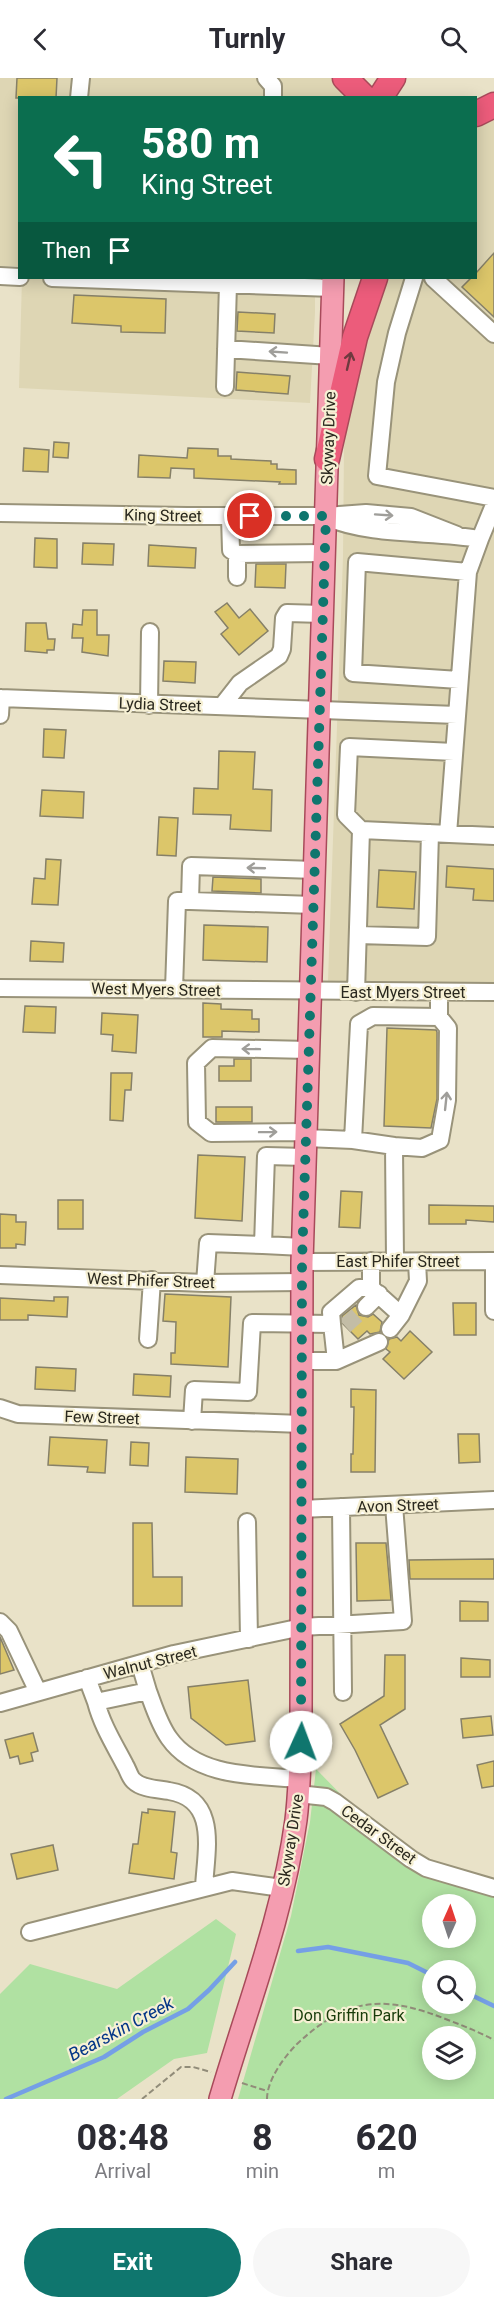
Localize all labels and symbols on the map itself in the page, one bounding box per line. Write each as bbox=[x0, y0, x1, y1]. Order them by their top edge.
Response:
one-way arrow bbox=[269, 347, 289, 358]
one-way arrow bbox=[344, 352, 356, 371]
street label: Skyway Drive bbox=[317, 391, 340, 485]
pin bbox=[224, 490, 275, 541]
street label: King Street bbox=[124, 505, 202, 526]
one-way arrow bbox=[373, 509, 393, 520]
street label: Lydia Street bbox=[118, 694, 202, 715]
one-way arrow bbox=[247, 863, 267, 874]
street label: West Myers Street bbox=[91, 979, 221, 1000]
street label: East Myers Street bbox=[340, 983, 466, 1002]
one-way arrow bbox=[241, 1043, 261, 1055]
one-way arrow bbox=[441, 1092, 452, 1112]
one-way arrow bbox=[258, 1126, 278, 1138]
street label: East Phifer Street bbox=[336, 1252, 460, 1271]
street label: West Phifer Street bbox=[87, 1269, 215, 1292]
street label: Few Street bbox=[64, 1407, 140, 1428]
street label: Avon Street bbox=[357, 1495, 439, 1516]
street label: Walnut Street bbox=[101, 1642, 199, 1683]
position arrow bbox=[269, 1710, 333, 1774]
street label: Skyway Drive bbox=[274, 1793, 307, 1888]
street label: Cedar Street bbox=[337, 1801, 420, 1868]
north arrow bbox=[422, 1894, 476, 1948]
water label: Bearskin Creek bbox=[65, 1991, 178, 2065]
park label: Don Griffin Park bbox=[293, 2006, 406, 2025]

